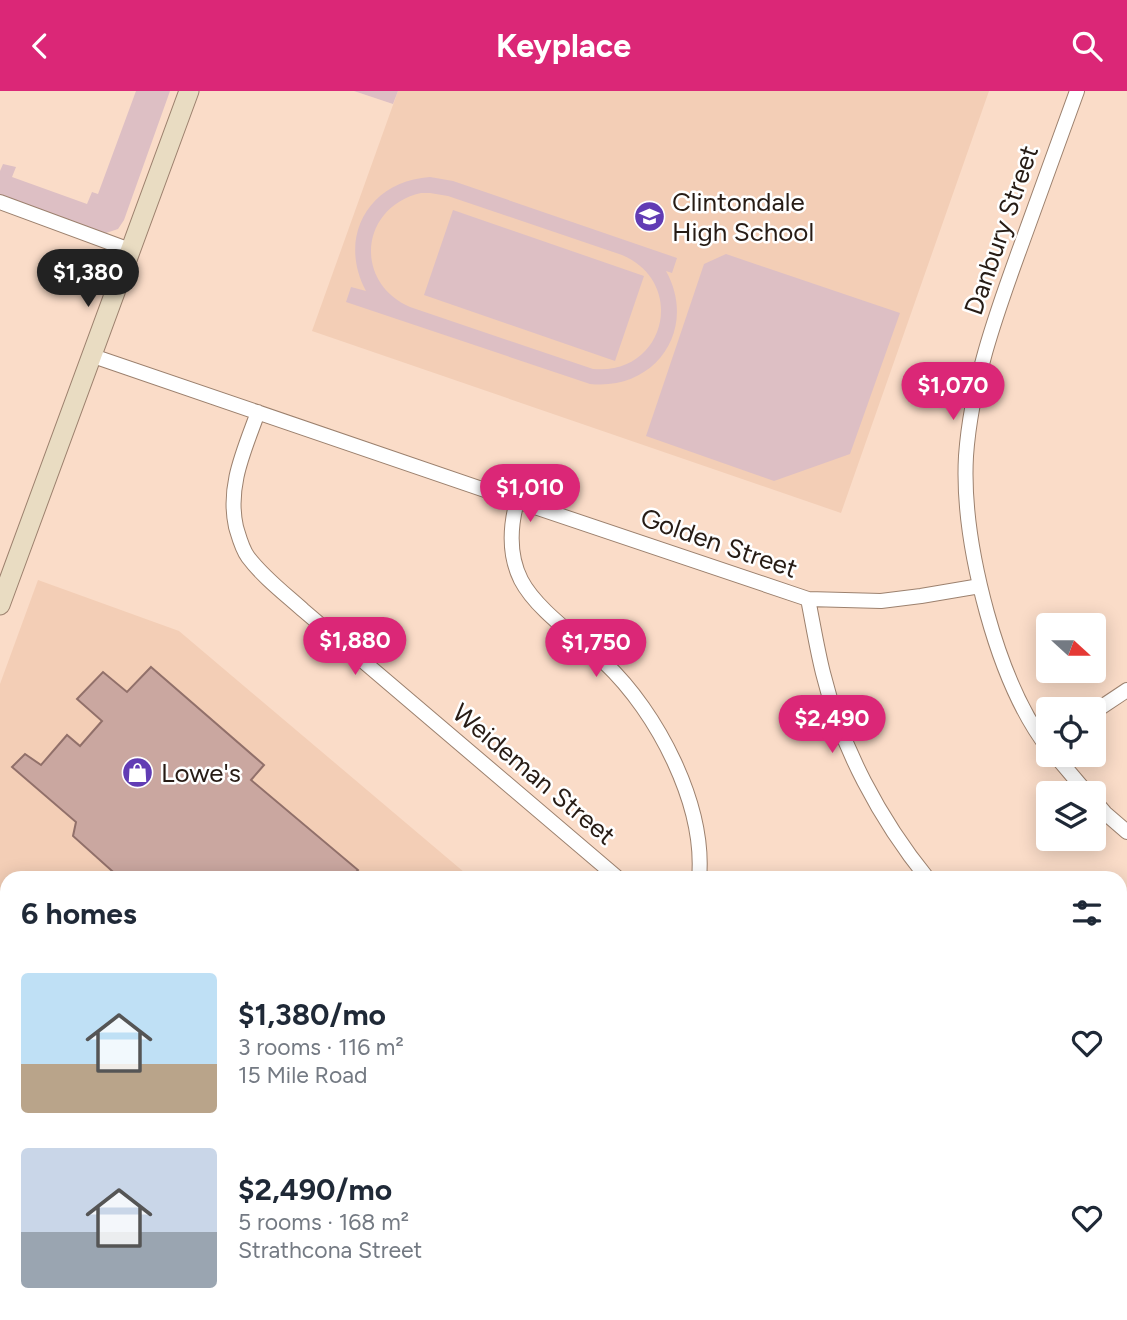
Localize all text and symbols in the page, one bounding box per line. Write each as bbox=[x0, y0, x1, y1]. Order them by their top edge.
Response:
icon: back bbox=[21, 27, 59, 65]
text: Keyplace bbox=[496, 27, 631, 65]
icon: search bbox=[1068, 27, 1106, 65]
street label: Danbury Street bbox=[957, 141, 1045, 319]
place label: Clintondale High School bbox=[672, 186, 814, 248]
school or university icon: Clintondale High School bbox=[632, 200, 666, 234]
pin: $1,380 bbox=[31, 249, 145, 309]
text: $1,380 bbox=[53, 258, 123, 286]
pin: $1,070 bbox=[896, 363, 1010, 422]
text: $1,070 bbox=[918, 371, 988, 399]
pin: $1,010 bbox=[473, 465, 587, 524]
text: $1,010 bbox=[496, 473, 564, 501]
street label: Golden Street bbox=[636, 501, 802, 585]
north arrow bbox=[1036, 613, 1106, 683]
map controls bbox=[1036, 613, 1106, 851]
pin: $1,880 bbox=[298, 617, 412, 677]
pin: $1,750 bbox=[539, 619, 653, 679]
text: $1,880 bbox=[319, 626, 391, 654]
text: $1,750 bbox=[561, 628, 631, 656]
pin: $2,490 bbox=[775, 695, 889, 755]
street label: Weideman Street bbox=[446, 697, 622, 852]
button: locate bbox=[1036, 697, 1106, 767]
text: $2,490 bbox=[795, 704, 869, 732]
shop icon: Lowe's bbox=[121, 756, 155, 790]
place label: Lowe's bbox=[161, 757, 241, 789]
button: layers bbox=[1036, 781, 1106, 851]
icon: filters bbox=[1068, 894, 1106, 932]
text: 6 homes bbox=[21, 895, 137, 932]
text: $1,380/mo bbox=[238, 996, 386, 1033]
icon: home bbox=[77, 1001, 161, 1085]
icon: heart bbox=[1068, 1024, 1106, 1062]
text: 3 rooms · 116 m² bbox=[238, 1033, 404, 1061]
text: 15 Mile Road bbox=[238, 1061, 367, 1089]
text: $2,490/mo bbox=[238, 1171, 392, 1208]
icon: home bbox=[77, 1176, 161, 1260]
icon: heart bbox=[1068, 1199, 1106, 1237]
text: 5 rooms · 168 m² bbox=[238, 1208, 409, 1236]
text: Strathcona Street bbox=[238, 1236, 422, 1264]

